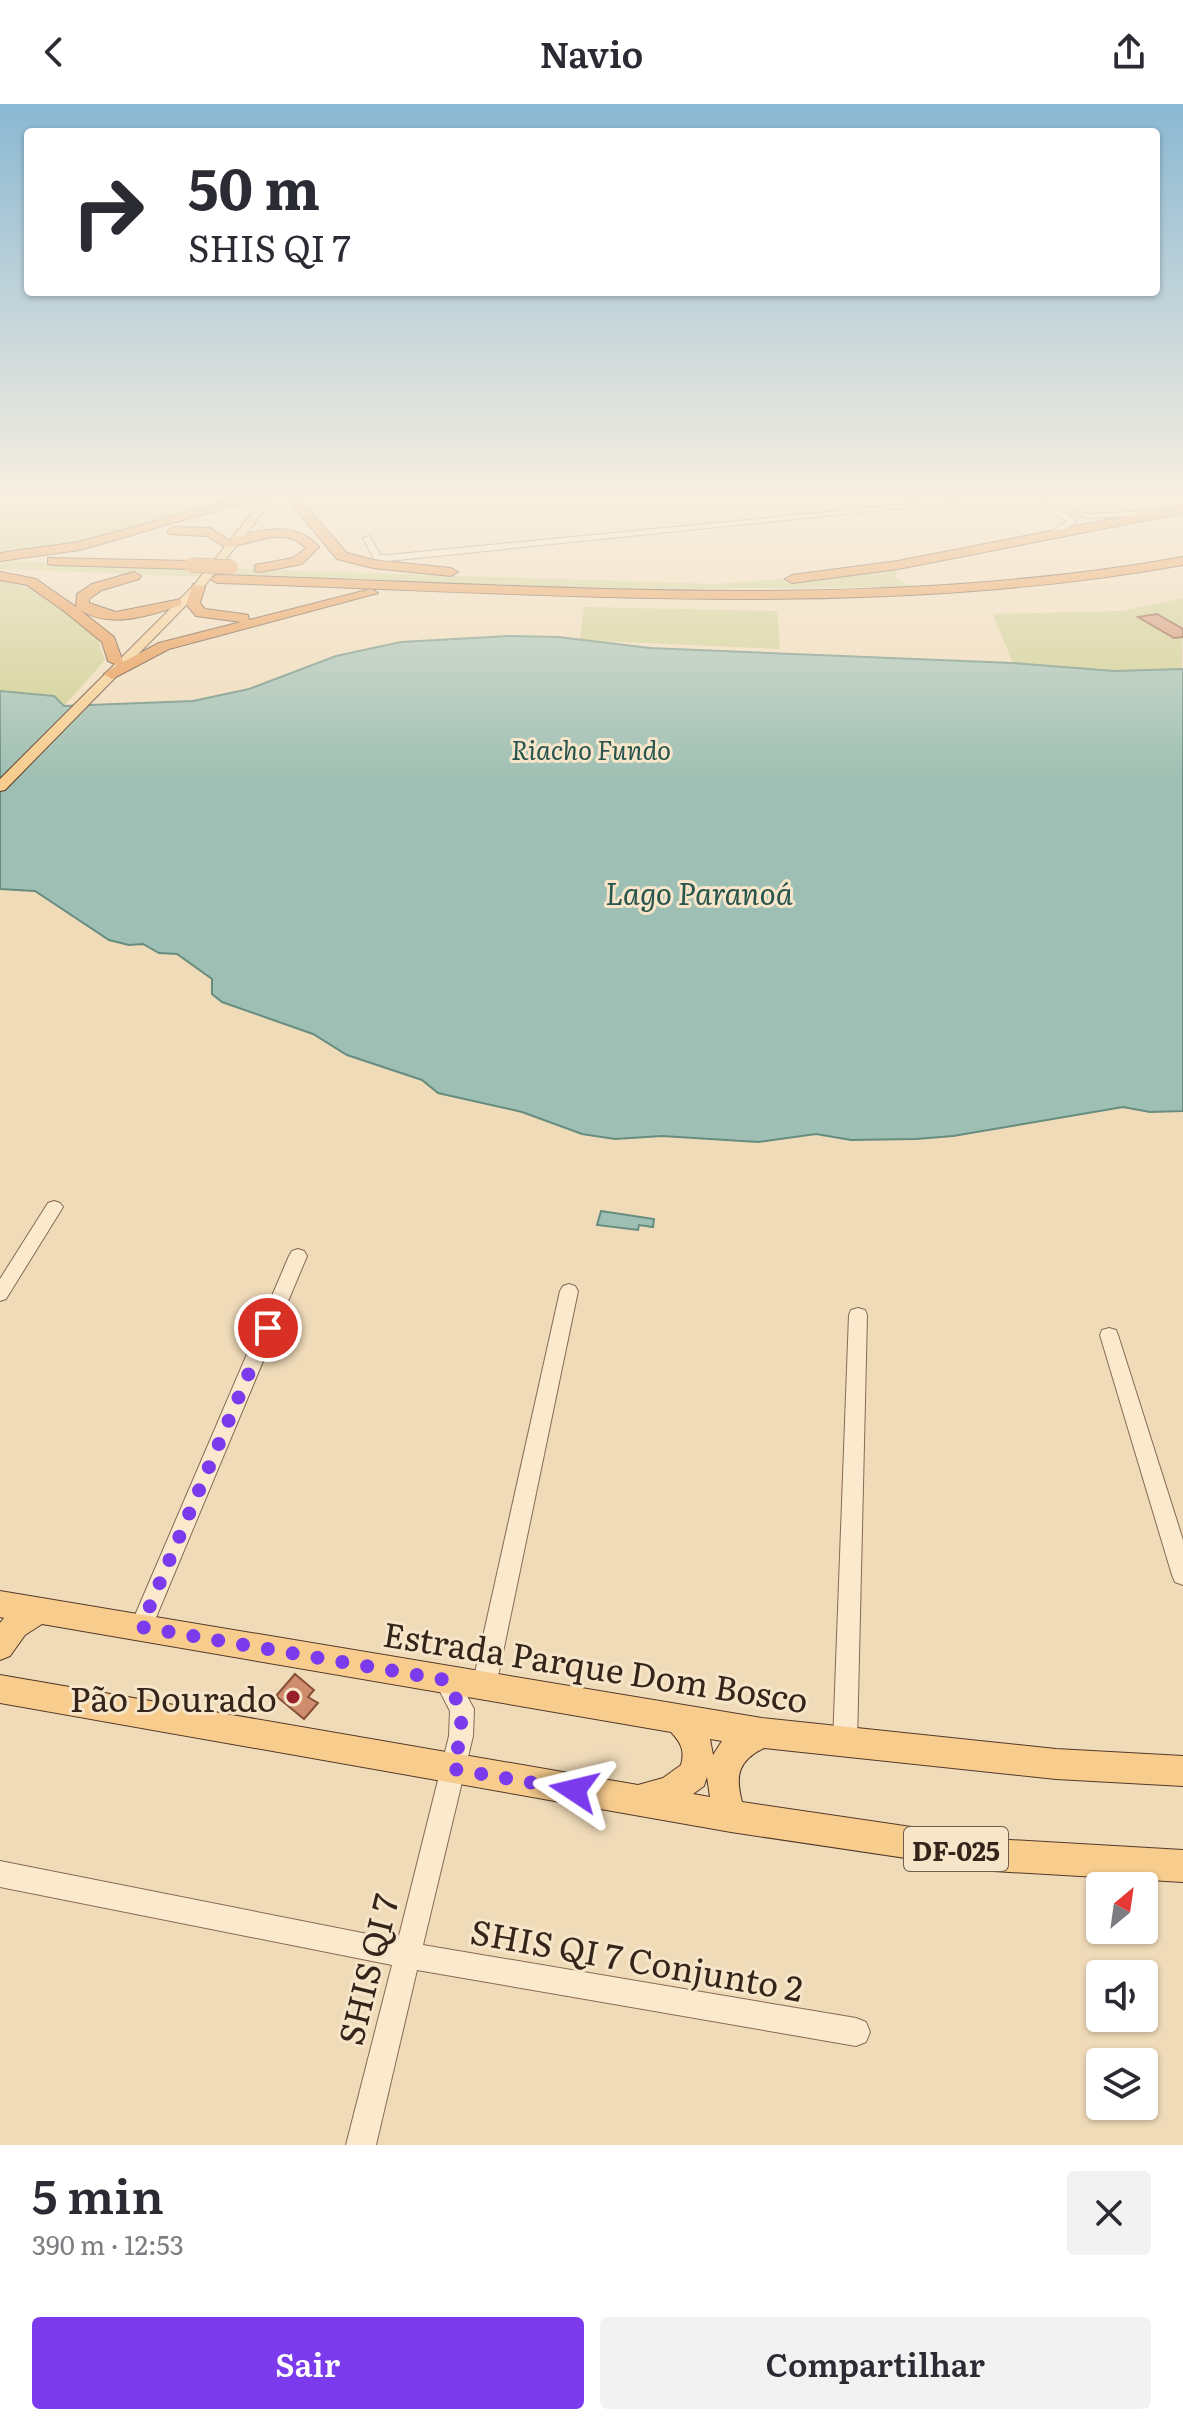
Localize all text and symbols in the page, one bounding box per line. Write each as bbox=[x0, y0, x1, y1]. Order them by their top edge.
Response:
text: Navio bbox=[540, 26, 643, 79]
icon: back bbox=[32, 30, 76, 74]
icon: share bbox=[1107, 30, 1151, 74]
text: 50 m bbox=[188, 144, 320, 227]
icon: right bbox=[56, 160, 160, 264]
text: SHIS QI 7 bbox=[188, 220, 351, 273]
water label: Riacho Fundo bbox=[511, 729, 671, 768]
water label: Lago Paranoá bbox=[605, 870, 793, 914]
pin bbox=[234, 1294, 302, 1362]
icon: arrive bbox=[246, 1306, 290, 1350]
street label: Estrada Parque Dom Bosco bbox=[380, 1607, 812, 1723]
place label: Pão Dourado bbox=[70, 1672, 277, 1722]
marker: Pão Dourado bbox=[284, 1688, 302, 1706]
position arrow bbox=[532, 1748, 616, 1832]
road number: DF-025 bbox=[904, 1827, 1008, 1871]
north arrow bbox=[1086, 1872, 1158, 1944]
map controls bbox=[1086, 1872, 1158, 2120]
street label: SHIS QI 7 bbox=[323, 1888, 409, 2050]
street label: SHIS QI 7 Conjunto 2 bbox=[467, 1904, 807, 2012]
button: sound bbox=[1086, 1960, 1158, 2032]
button: layers bbox=[1086, 2048, 1158, 2120]
text: 5 min bbox=[32, 2158, 164, 2229]
button: close bbox=[1067, 2171, 1151, 2255]
text: 390 m · 12:53 bbox=[32, 2224, 184, 2263]
button: Sair bbox=[32, 2317, 584, 2409]
button: Compartilhar bbox=[600, 2317, 1151, 2409]

